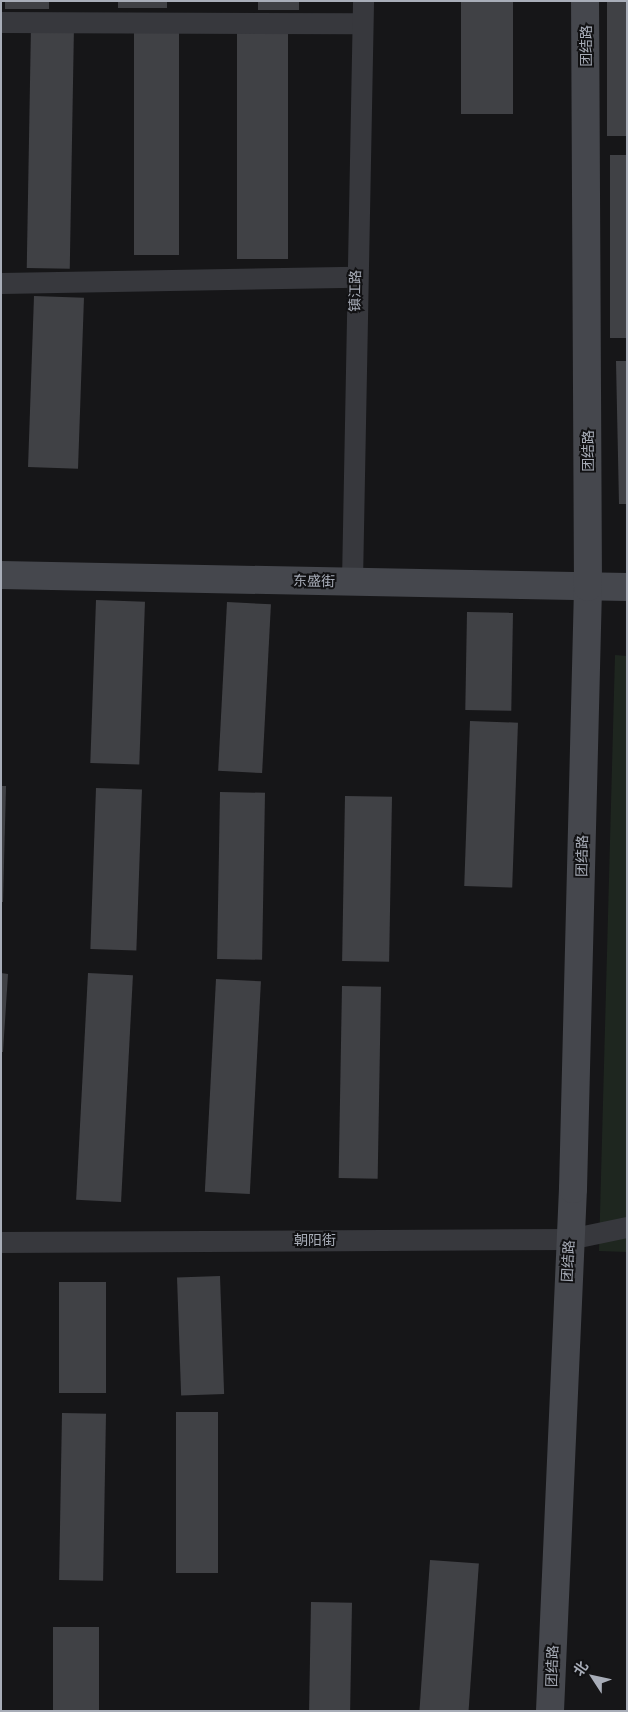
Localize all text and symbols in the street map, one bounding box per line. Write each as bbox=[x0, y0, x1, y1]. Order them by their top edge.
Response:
street label: 团结路 bbox=[578, 25, 594, 67]
street label: 镇江路 bbox=[346, 270, 364, 312]
street label: 团结路 bbox=[580, 430, 596, 472]
street label: 东盛街 bbox=[293, 572, 335, 590]
street label: 团结路 bbox=[573, 835, 591, 877]
street label: 朝阳街 bbox=[294, 1232, 336, 1248]
street label: 团结路 bbox=[559, 1240, 577, 1282]
street label: 团结路 bbox=[543, 1645, 561, 1687]
north arrow bbox=[568, 1652, 618, 1702]
text: 北 bbox=[570, 1658, 591, 1679]

